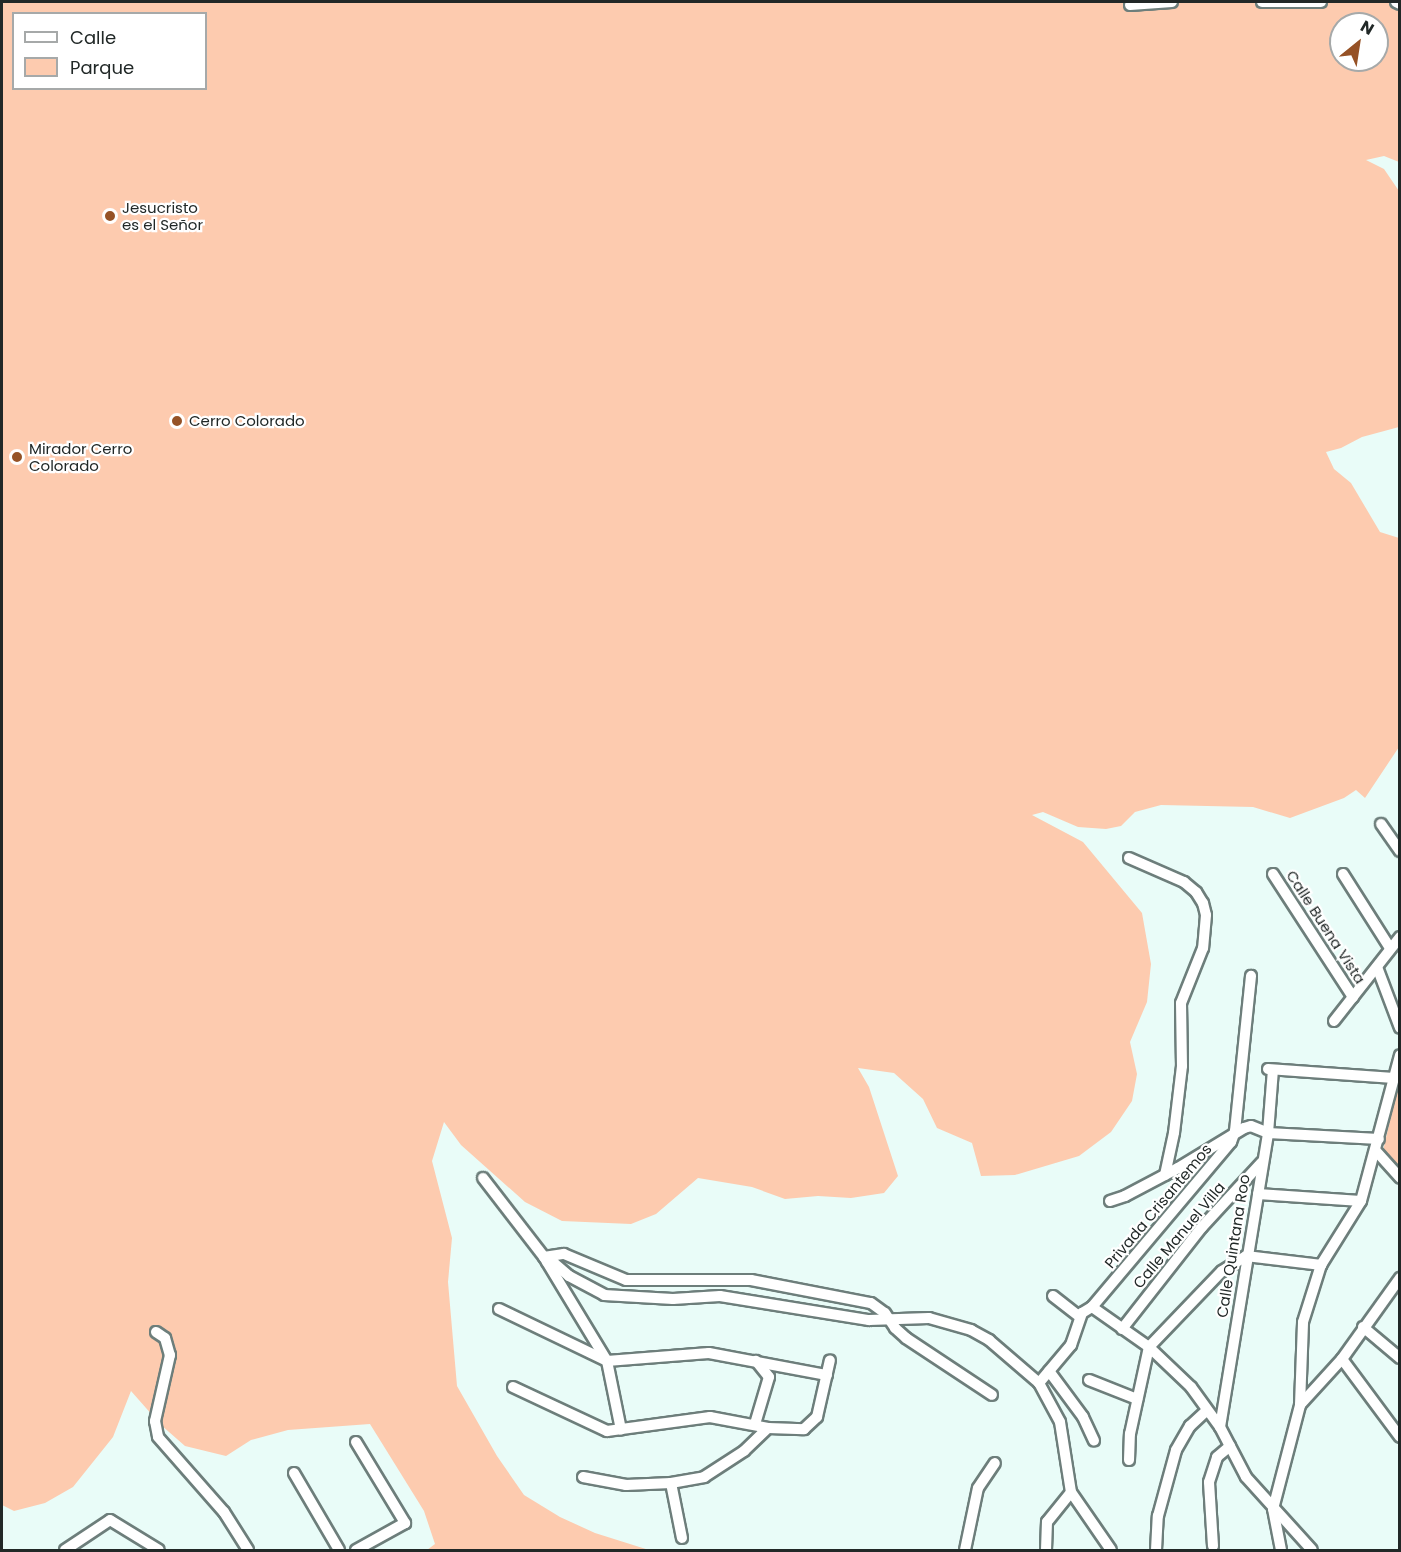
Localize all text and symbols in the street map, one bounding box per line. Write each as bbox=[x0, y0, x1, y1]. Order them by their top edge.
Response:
legend bbox=[12, 12, 207, 90]
north arrow bbox=[1329, 12, 1389, 72]
text: N bbox=[1356, 15, 1378, 41]
text: Calle bbox=[70, 25, 116, 50]
text: Parque bbox=[70, 55, 134, 80]
place label: Jesucristo es el Señor bbox=[122, 198, 203, 233]
marker: Jesucristo es el Señor bbox=[103, 209, 117, 223]
place label: Cerro Colorado bbox=[189, 412, 305, 430]
marker: Cerro Colorado bbox=[170, 414, 184, 428]
place label: Mirador Cerro Colorado bbox=[29, 439, 132, 474]
marker: Mirador Cerro Colorado bbox=[10, 450, 24, 464]
street label: Calle Buena Vista bbox=[1283, 867, 1369, 987]
street label: Privada Crisantemos bbox=[1101, 1140, 1215, 1272]
street label: Calle Quintana Roo bbox=[1213, 1173, 1253, 1319]
street label: Calle Manuel Villa bbox=[1129, 1178, 1229, 1292]

